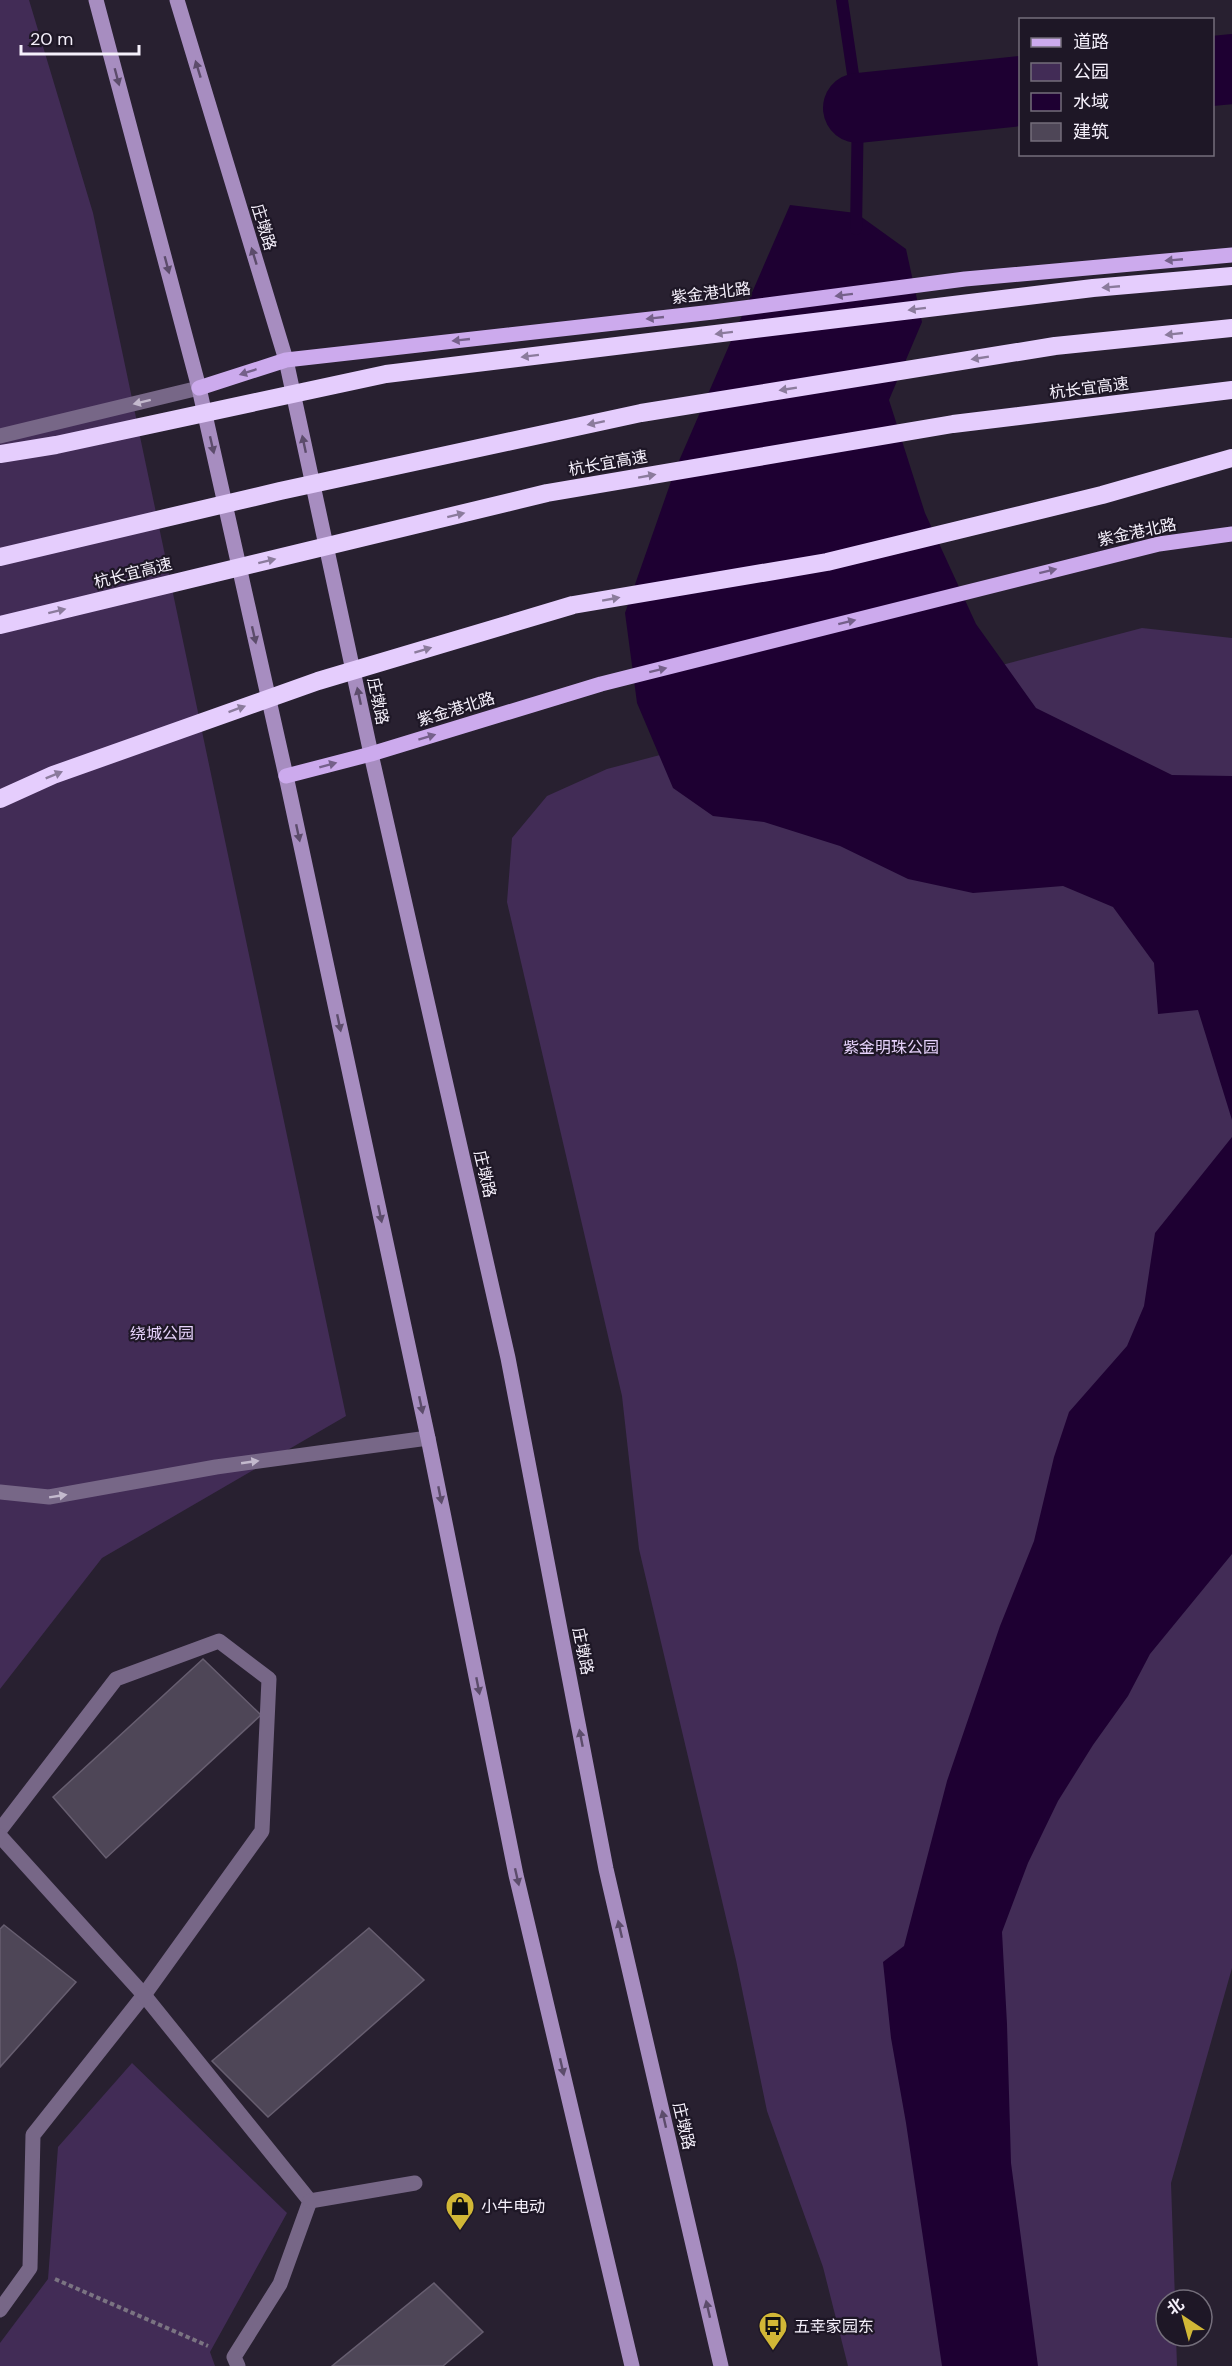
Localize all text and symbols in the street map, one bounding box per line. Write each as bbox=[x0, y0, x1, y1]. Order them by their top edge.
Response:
scale bar bbox=[21, 18, 140, 56]
legend bbox=[1019, 18, 1214, 156]
text: 20 m bbox=[30, 27, 73, 51]
text: 道路 bbox=[1073, 30, 1109, 54]
one-way arrow bbox=[193, 60, 202, 78]
text: 公园 bbox=[1073, 60, 1109, 84]
one-way arrow bbox=[113, 68, 122, 86]
text: 水域 bbox=[1073, 90, 1109, 114]
text: 建筑 bbox=[1073, 120, 1109, 144]
street label: 庄墩路 bbox=[247, 201, 281, 253]
one-way arrow bbox=[249, 247, 258, 265]
one-way arrow bbox=[1164, 255, 1183, 265]
one-way arrow bbox=[162, 256, 172, 274]
street label: 紫金港北路 bbox=[670, 278, 752, 308]
one-way arrow bbox=[1101, 282, 1120, 291]
one-way arrow bbox=[835, 290, 854, 299]
one-way arrow bbox=[908, 305, 927, 314]
one-way arrow bbox=[645, 314, 664, 323]
one-way arrow bbox=[714, 328, 733, 338]
one-way arrow bbox=[1164, 329, 1183, 339]
one-way arrow bbox=[451, 336, 470, 345]
one-way arrow bbox=[521, 352, 540, 361]
one-way arrow bbox=[971, 353, 990, 362]
one-way arrow bbox=[239, 368, 257, 378]
street label: 杭长宜高速 bbox=[1048, 373, 1130, 403]
one-way arrow bbox=[778, 385, 797, 394]
one-way arrow bbox=[133, 397, 151, 407]
one-way arrow bbox=[587, 418, 605, 428]
one-way arrow bbox=[299, 434, 308, 453]
one-way arrow bbox=[207, 436, 217, 454]
street label: 杭长宜高速 bbox=[567, 446, 649, 480]
one-way arrow bbox=[638, 471, 657, 480]
one-way arrow bbox=[447, 510, 466, 520]
street label: 紫金港北路 bbox=[1096, 513, 1178, 551]
street label: 杭长宜高速 bbox=[92, 553, 174, 593]
one-way arrow bbox=[258, 555, 276, 565]
one-way arrow bbox=[1039, 566, 1057, 576]
one-way arrow bbox=[601, 594, 620, 603]
one-way arrow bbox=[48, 606, 66, 616]
one-way arrow bbox=[837, 616, 856, 626]
one-way arrow bbox=[250, 626, 260, 645]
one-way arrow bbox=[414, 645, 432, 654]
one-way arrow bbox=[648, 664, 667, 674]
street label: 庄墩路 bbox=[363, 675, 393, 727]
one-way arrow bbox=[353, 687, 363, 706]
street label: 紫金港北路 bbox=[415, 687, 497, 731]
one-way arrow bbox=[228, 704, 246, 714]
one-way arrow bbox=[418, 732, 436, 741]
one-way arrow bbox=[319, 759, 337, 769]
one-way arrow bbox=[45, 770, 63, 780]
one-way arrow bbox=[294, 824, 303, 843]
one-way arrow bbox=[335, 1014, 344, 1033]
park label: 紫金明珠公园 bbox=[843, 1037, 939, 1058]
street label: 庄墩路 bbox=[469, 1148, 501, 1200]
one-way arrow bbox=[376, 1205, 385, 1224]
park label: 绕城公园 bbox=[130, 1323, 194, 1344]
one-way arrow bbox=[417, 1395, 427, 1414]
one-way arrow bbox=[241, 1457, 260, 1467]
one-way arrow bbox=[436, 1486, 445, 1505]
one-way arrow bbox=[49, 1491, 68, 1500]
street label: 庄墩路 bbox=[568, 1625, 598, 1677]
one-way arrow bbox=[474, 1677, 484, 1696]
one-way arrow bbox=[576, 1728, 585, 1747]
one-way arrow bbox=[513, 1868, 522, 1887]
one-way arrow bbox=[615, 1920, 625, 1938]
one-way arrow bbox=[557, 2058, 567, 2077]
street label: 庄墩路 bbox=[668, 2100, 700, 2152]
one-way arrow bbox=[659, 2109, 668, 2128]
shop icon: 小牛电动 bbox=[444, 2190, 476, 2232]
place label: 小牛电动 bbox=[481, 2196, 545, 2217]
north arrow bbox=[1154, 2288, 1214, 2348]
text: 北 bbox=[1163, 2293, 1188, 2319]
one-way arrow bbox=[702, 2300, 712, 2318]
bus stop icon: 五幸家园东 bbox=[757, 2310, 789, 2352]
place label: 五幸家园东 bbox=[794, 2316, 874, 2337]

